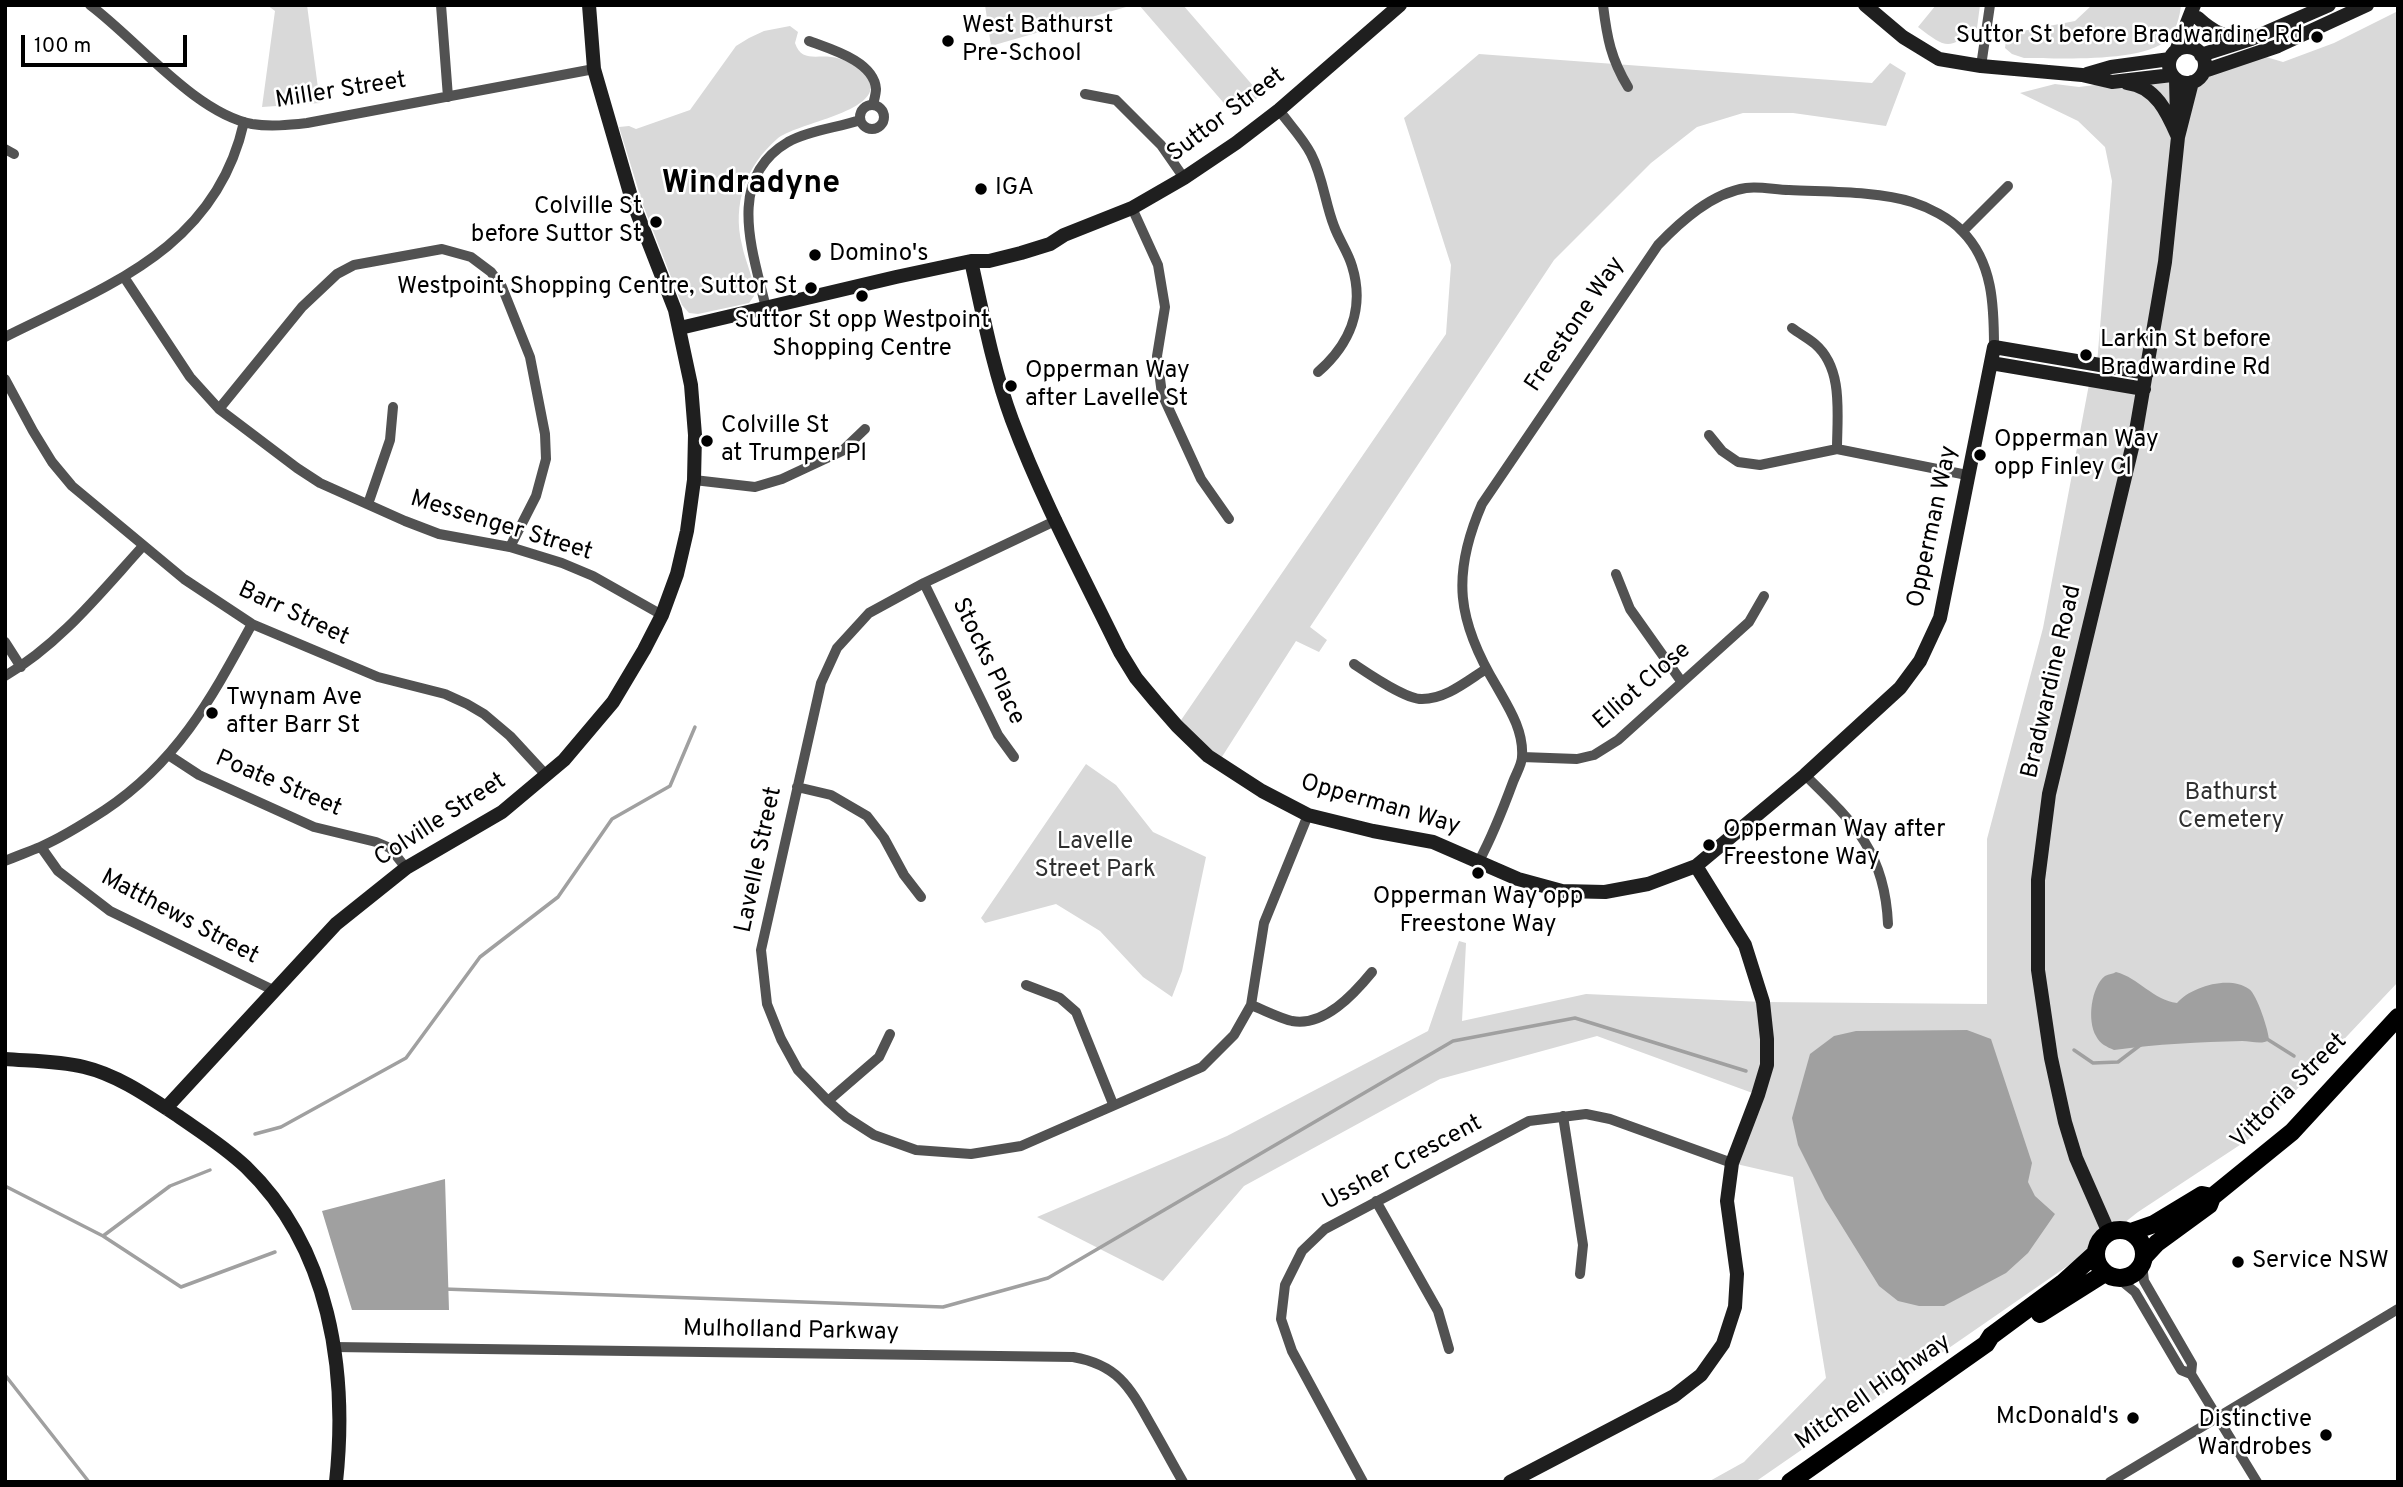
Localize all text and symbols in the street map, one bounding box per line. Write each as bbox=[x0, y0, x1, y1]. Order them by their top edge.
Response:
place label: West Bathurst Pre-School bbox=[962, 13, 1113, 69]
scale bar bbox=[24, 21, 191, 65]
place label: Suttor St before Bradwardine Rd bbox=[1956, 23, 2303, 51]
marker: Suttor St before Bradwardine Rd bbox=[2309, 29, 2325, 45]
text: 100 m bbox=[34, 33, 91, 60]
marker: West Bathurst Pre-School bbox=[940, 33, 956, 49]
street label: Suttor Street bbox=[1163, 62, 1291, 170]
street label: Miller Street bbox=[273, 67, 409, 117]
district label: Windradyne bbox=[662, 167, 840, 205]
place label: IGA bbox=[995, 175, 1034, 203]
marker: IGA bbox=[973, 181, 989, 197]
place label: Colville St before Suttor St bbox=[471, 194, 642, 250]
marker: Colville St before Suttor St bbox=[648, 214, 664, 230]
place label: Domino's bbox=[829, 241, 928, 269]
marker: Domino's bbox=[807, 247, 823, 263]
street label: Freestone Way bbox=[1520, 252, 1632, 398]
place label: Westpoint Shopping Centre, Suttor St bbox=[397, 274, 797, 302]
marker: Westpoint Shopping Centre, Suttor St bbox=[803, 280, 819, 296]
marker: Suttor St opp Westpoint Shopping Centre bbox=[854, 288, 870, 304]
place label: Suttor St opp Westpoint Shopping Centre bbox=[734, 308, 990, 364]
place label: Larkin St before Bradwardine Rd bbox=[2100, 327, 2271, 383]
marker: Larkin St before Bradwardine Rd bbox=[2078, 347, 2094, 363]
place label: Opperman Way after Lavelle St bbox=[1025, 358, 1190, 414]
marker: Opperman Way after Lavelle St bbox=[1003, 378, 1019, 394]
place label: Colville St at Trumper Pl bbox=[721, 413, 867, 469]
place label: Opperman Way opp Finley Cl bbox=[1994, 427, 2159, 483]
marker: Colville St at Trumper Pl bbox=[699, 433, 715, 449]
street label: Opperman Way bbox=[1903, 443, 1965, 611]
marker: Opperman Way opp Finley Cl bbox=[1972, 447, 1988, 463]
street label: Messenger Street bbox=[406, 486, 596, 568]
street label: Barr Street bbox=[233, 577, 353, 653]
street label: Bradwardine Road bbox=[2017, 583, 2089, 781]
street label: Stocks Place bbox=[944, 594, 1030, 730]
street label: Elliot Close bbox=[1588, 637, 1698, 737]
place label: Twynam Ave after Barr St bbox=[226, 685, 362, 741]
marker: Twynam Ave after Barr St bbox=[204, 705, 220, 721]
street label: Poate Street bbox=[210, 745, 346, 825]
street label: Colville Street bbox=[370, 768, 512, 874]
street label: Opperman Way bbox=[1297, 769, 1463, 843]
park label: Bathurst Cemetery bbox=[2178, 780, 2284, 836]
street label: Lavelle Street bbox=[731, 784, 789, 936]
place label: Opperman Way after Freestone Way bbox=[1723, 817, 1946, 873]
park label: Lavelle Street Park bbox=[1034, 829, 1156, 885]
marker: Opperman Way after Freestone Way bbox=[1701, 837, 1717, 853]
street label: Matthews Street bbox=[95, 864, 263, 972]
marker: Opperman Way opp Freestone Way bbox=[1470, 865, 1486, 881]
place label: Opperman Way opp Freestone Way bbox=[1373, 884, 1583, 940]
street label: Vittoria Street bbox=[2226, 1028, 2354, 1156]
street label: Ussher Crescent bbox=[1318, 1110, 1488, 1218]
place label: Service NSW bbox=[2252, 1248, 2389, 1276]
marker: Service NSW bbox=[2230, 1254, 2246, 1270]
street label: Mulholland Parkway bbox=[683, 1316, 899, 1348]
street label: Mitchell Highway bbox=[1791, 1329, 1957, 1457]
place label: McDonald's bbox=[1996, 1404, 2119, 1432]
place label: Distinctive Wardrobes bbox=[2197, 1407, 2312, 1463]
marker: McDonald's bbox=[2125, 1410, 2141, 1426]
marker: Distinctive Wardrobes bbox=[2318, 1427, 2334, 1443]

